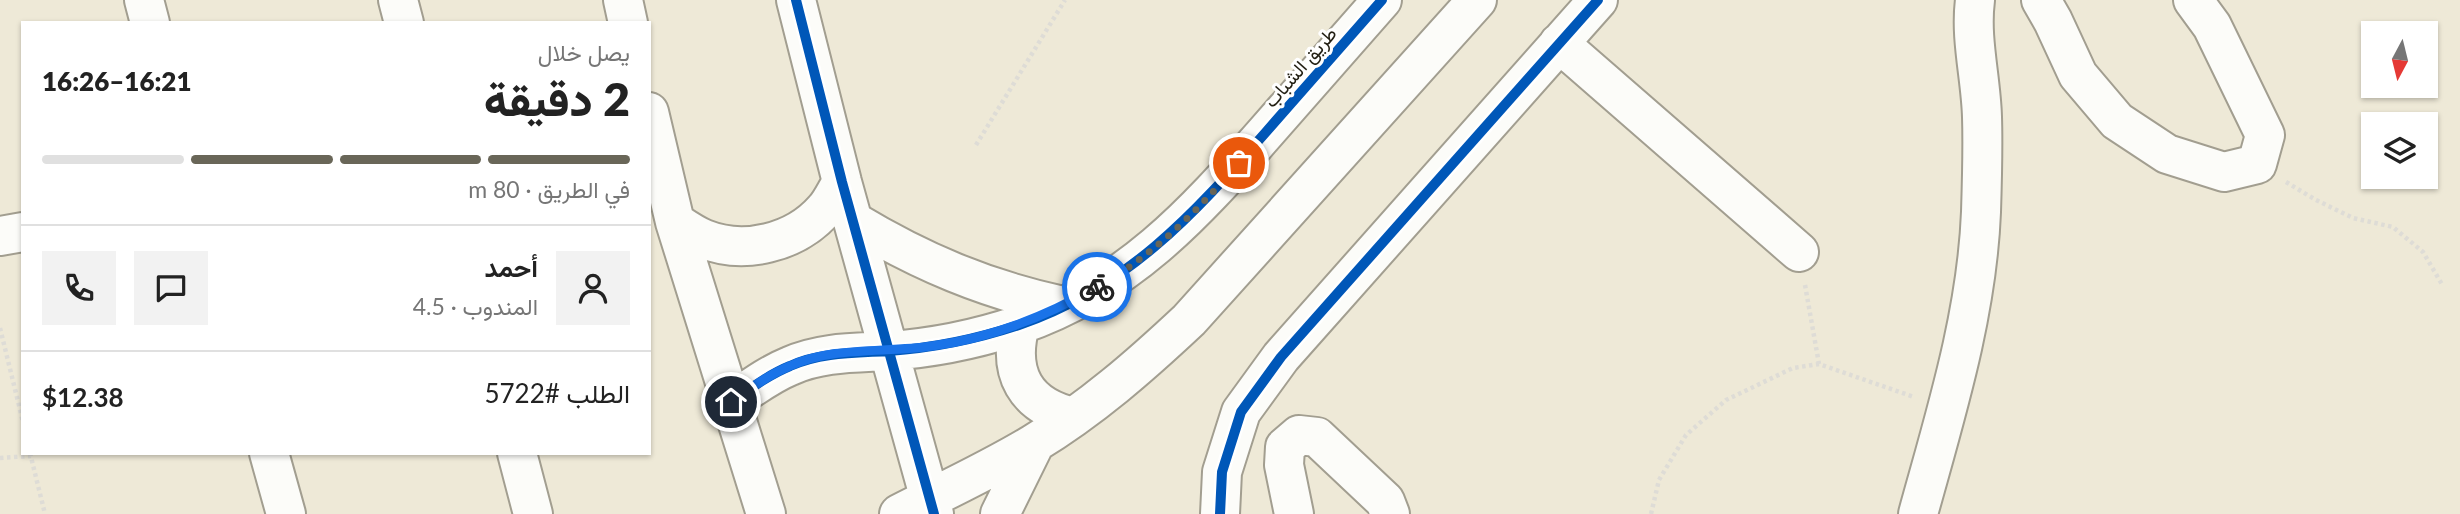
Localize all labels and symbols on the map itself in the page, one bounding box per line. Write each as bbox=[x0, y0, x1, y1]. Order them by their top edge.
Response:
north arrow bbox=[2361, 21, 2438, 98]
street label: طريق الشباب bbox=[1258, 22, 1342, 112]
pin bbox=[1209, 133, 1269, 193]
courier bbox=[1062, 252, 1132, 322]
pin bbox=[701, 372, 761, 432]

